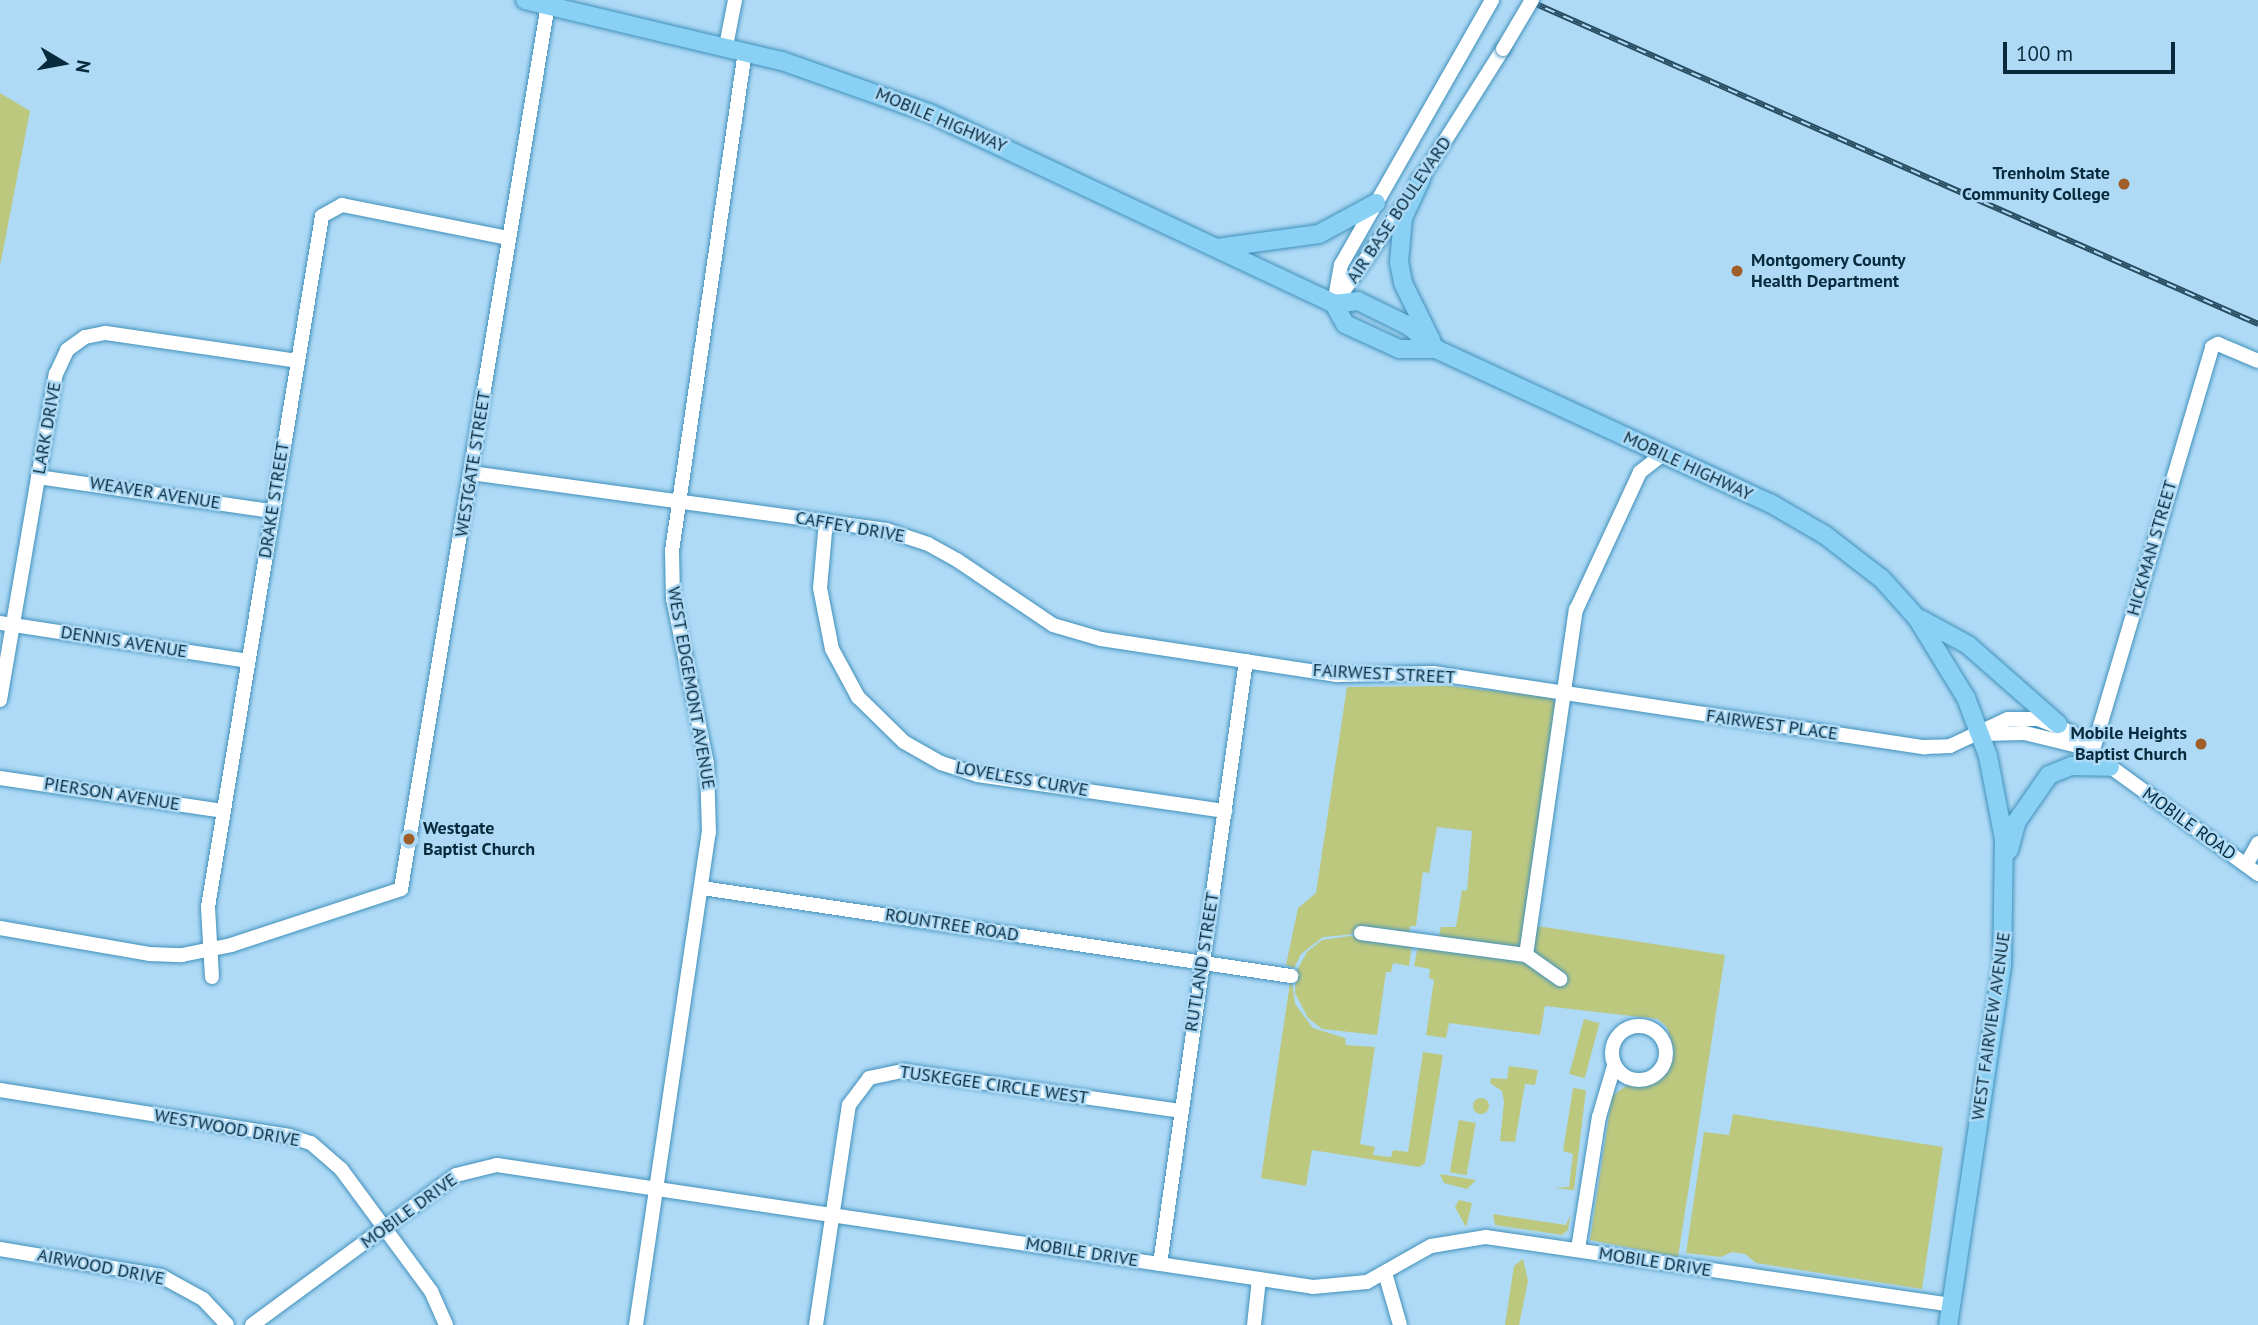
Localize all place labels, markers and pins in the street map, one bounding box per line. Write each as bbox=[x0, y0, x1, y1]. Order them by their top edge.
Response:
place label: Trenholm State Community College bbox=[1961, 163, 2110, 206]
marker: Trenholm State Community College bbox=[2116, 176, 2132, 192]
place label: Montgomery County Health Department bbox=[1751, 250, 1907, 292]
marker: Montgomery County Health Department bbox=[1729, 263, 1745, 279]
place label: Mobile Heights Baptist Church bbox=[2070, 723, 2187, 766]
marker: Mobile Heights Baptist Church bbox=[2193, 736, 2209, 752]
place label: Westgate Baptist Church bbox=[423, 818, 535, 860]
marker: Westgate Baptist Church bbox=[401, 831, 417, 847]

